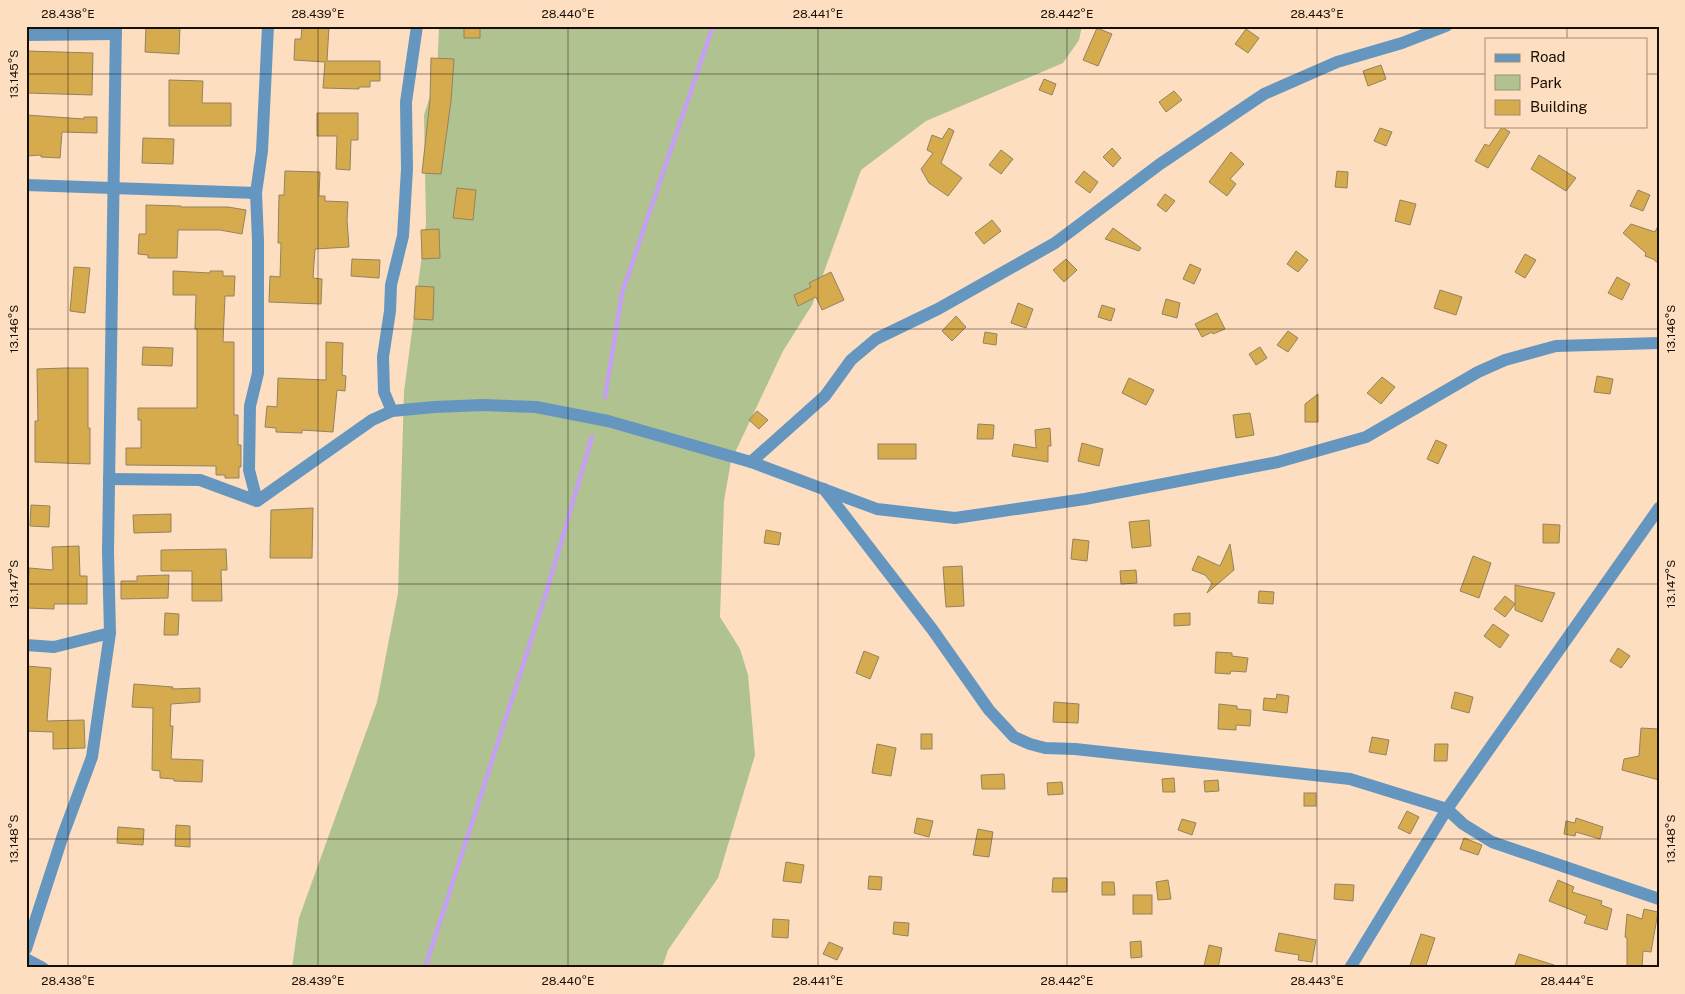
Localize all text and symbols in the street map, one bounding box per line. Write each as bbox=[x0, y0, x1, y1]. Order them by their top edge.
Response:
text: 28.438°E bbox=[41, 7, 95, 21]
text: 28.439°E bbox=[291, 7, 345, 21]
text: 28.440°E bbox=[542, 7, 594, 21]
text: 28.441°E bbox=[793, 7, 843, 21]
text: 28.442°E bbox=[1041, 7, 1093, 21]
text: 28.443°E bbox=[1290, 7, 1344, 21]
legend bbox=[1485, 38, 1648, 128]
text: Road bbox=[1530, 48, 1566, 65]
text: 13.145°S bbox=[7, 50, 21, 98]
text: Park bbox=[1530, 74, 1562, 91]
text: Building bbox=[1530, 98, 1588, 115]
text: 13.146°S bbox=[7, 305, 21, 353]
text: 13.146°S bbox=[1664, 305, 1678, 353]
text: 13.147°S bbox=[7, 560, 21, 608]
text: 13.147°S bbox=[1664, 560, 1678, 608]
text: 13.148°S bbox=[7, 815, 21, 863]
text: 13.148°S bbox=[1664, 815, 1678, 863]
text: 28.438°E bbox=[41, 974, 95, 988]
text: 28.439°E bbox=[291, 974, 345, 988]
text: 28.440°E bbox=[542, 974, 594, 988]
text: 28.441°E bbox=[793, 974, 843, 988]
text: 28.442°E bbox=[1041, 974, 1093, 988]
text: 28.443°E bbox=[1290, 974, 1344, 988]
text: 28.444°E bbox=[1540, 974, 1594, 988]

